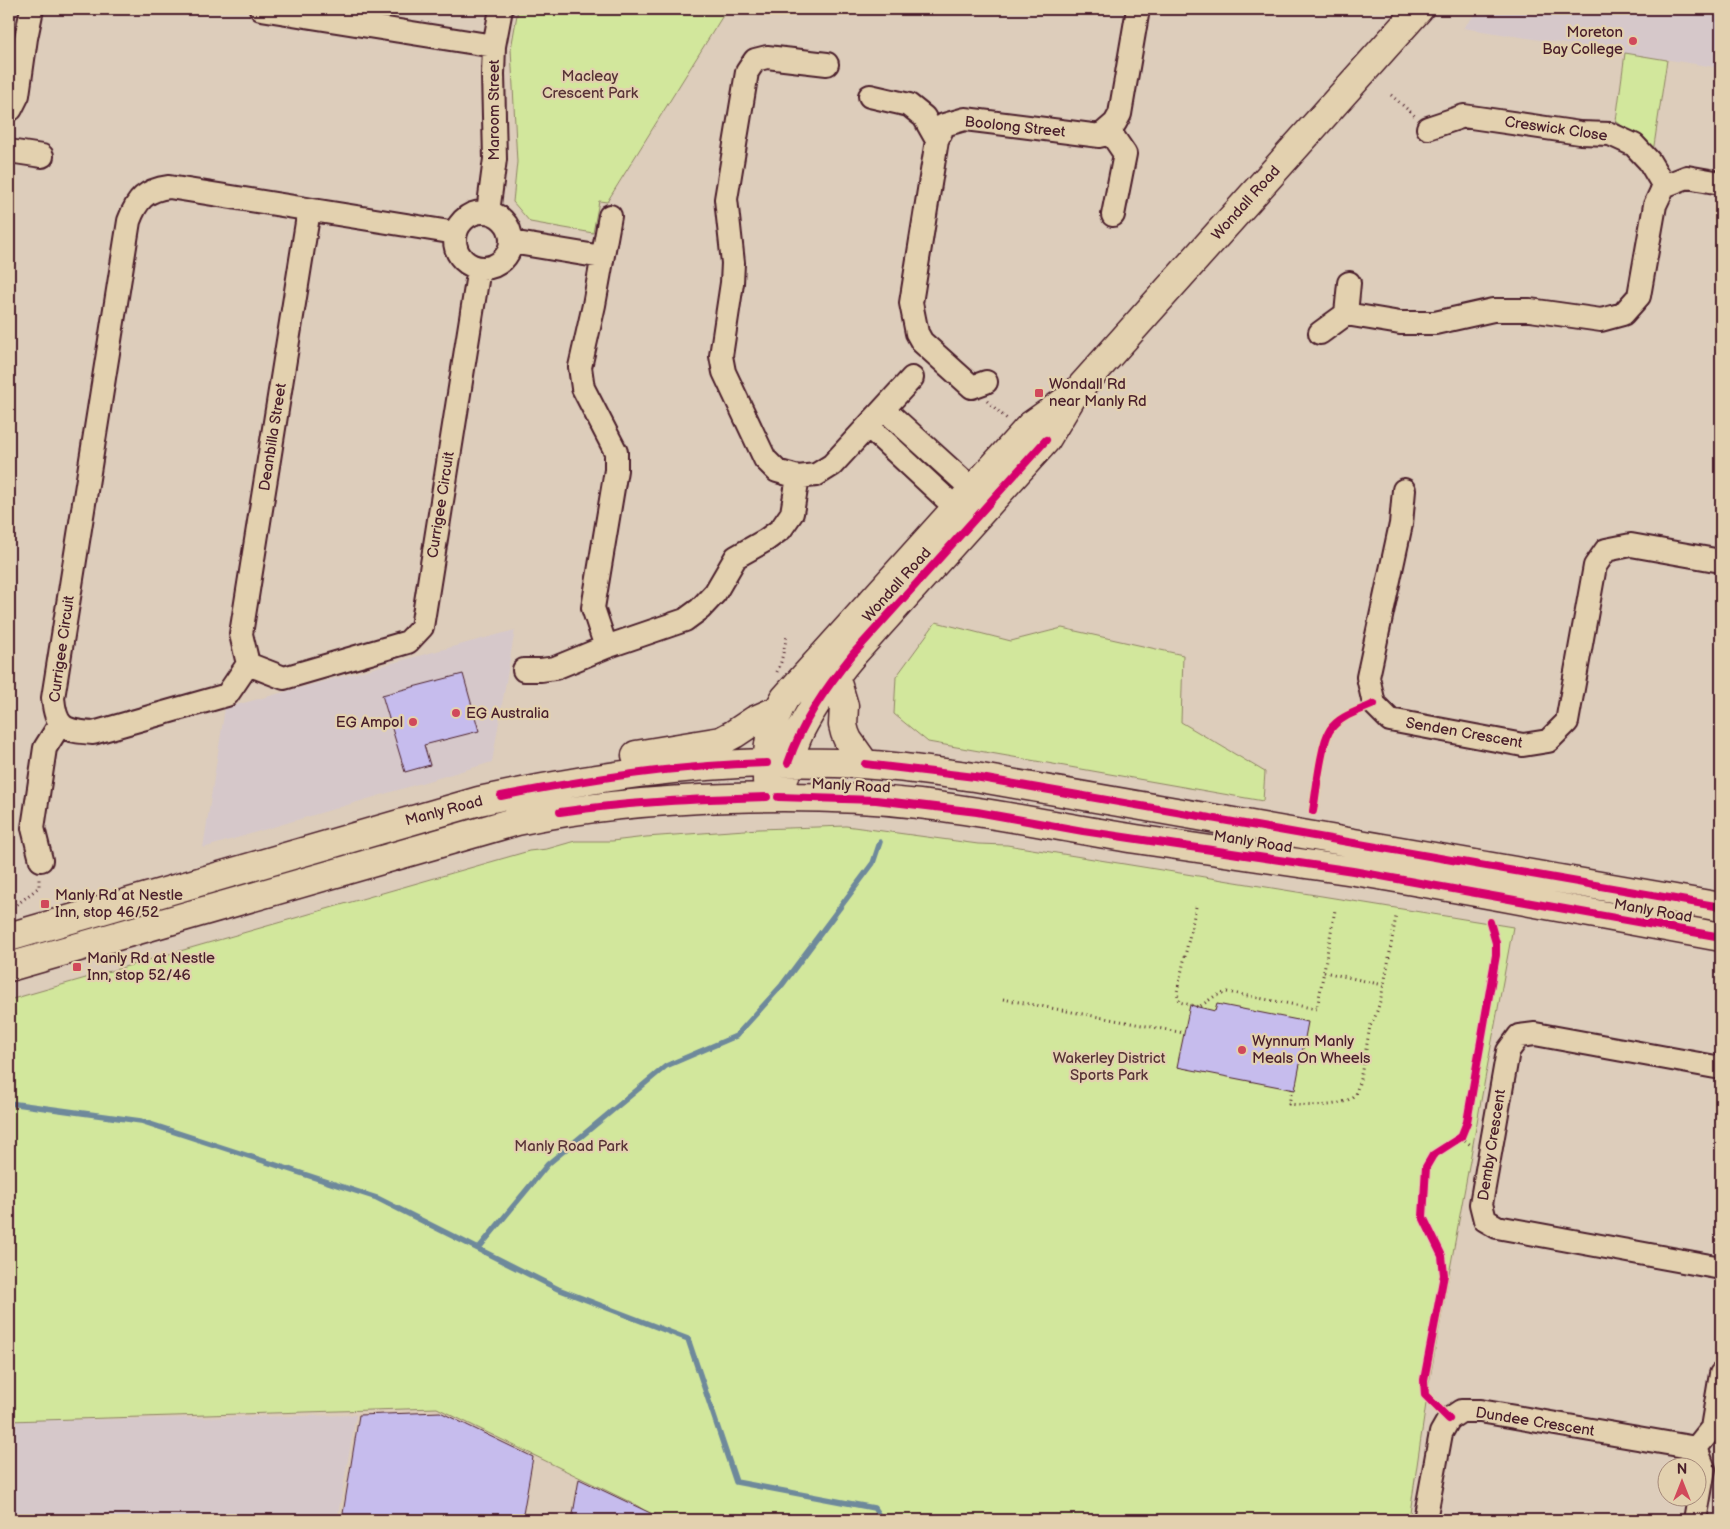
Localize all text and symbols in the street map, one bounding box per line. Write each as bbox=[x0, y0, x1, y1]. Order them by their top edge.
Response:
place label: Moreton Bay College bbox=[1542, 23, 1623, 59]
marker: Moreton Bay College bbox=[1627, 35, 1639, 47]
street label: Maroom Street bbox=[485, 59, 504, 160]
park label: Macleay Crescent Park bbox=[542, 67, 639, 103]
street label: Boolong Street bbox=[964, 112, 1067, 142]
street label: Creswick Close bbox=[1503, 112, 1609, 146]
street label: Wondall Road bbox=[1208, 162, 1284, 244]
place label: Wondall Rd near Manly Rd bbox=[1049, 375, 1147, 411]
street label: Deanbilla Street bbox=[255, 381, 291, 492]
marker: Wondall Rd near Manly Rd bbox=[1033, 387, 1045, 399]
street label: Currigee Circuit bbox=[423, 450, 459, 560]
street label: Wondall Road bbox=[859, 544, 935, 626]
street label: Currigee Circuit bbox=[45, 594, 79, 704]
place label: EG Australia bbox=[466, 704, 549, 723]
marker: EG Australia bbox=[450, 707, 462, 719]
place label: EG Ampol bbox=[336, 713, 403, 732]
street label: Senden Crescent bbox=[1404, 713, 1524, 753]
marker: EG Ampol bbox=[407, 716, 419, 728]
street label: Manly Road bbox=[811, 774, 891, 798]
street label: Manly Road bbox=[403, 792, 485, 830]
street label: Manly Road bbox=[1212, 826, 1294, 858]
place label: Manly Rd at Nestle Inn, stop 46/52 bbox=[55, 886, 183, 922]
street label: Manly Road bbox=[1612, 895, 1694, 927]
marker: Manly Rd at Nestle Inn, stop 46/52 bbox=[39, 898, 51, 910]
place label: Manly Rd at Nestle Inn, stop 52/46 bbox=[87, 949, 215, 985]
marker: Manly Rd at Nestle Inn, stop 52/46 bbox=[71, 961, 83, 973]
place label: Wynnum Manly Meals On Wheels bbox=[1252, 1032, 1371, 1068]
marker: Wynnum Manly Meals On Wheels bbox=[1236, 1044, 1248, 1056]
park label: Wakerley District Sports Park bbox=[1053, 1049, 1166, 1085]
street label: Demby Crescent bbox=[1474, 1088, 1510, 1202]
park label: Manly Road Park bbox=[514, 1137, 628, 1156]
street label: Dundee Crescent bbox=[1474, 1403, 1596, 1441]
north arrow bbox=[1658, 1456, 1708, 1506]
text: N bbox=[1677, 1461, 1687, 1478]

